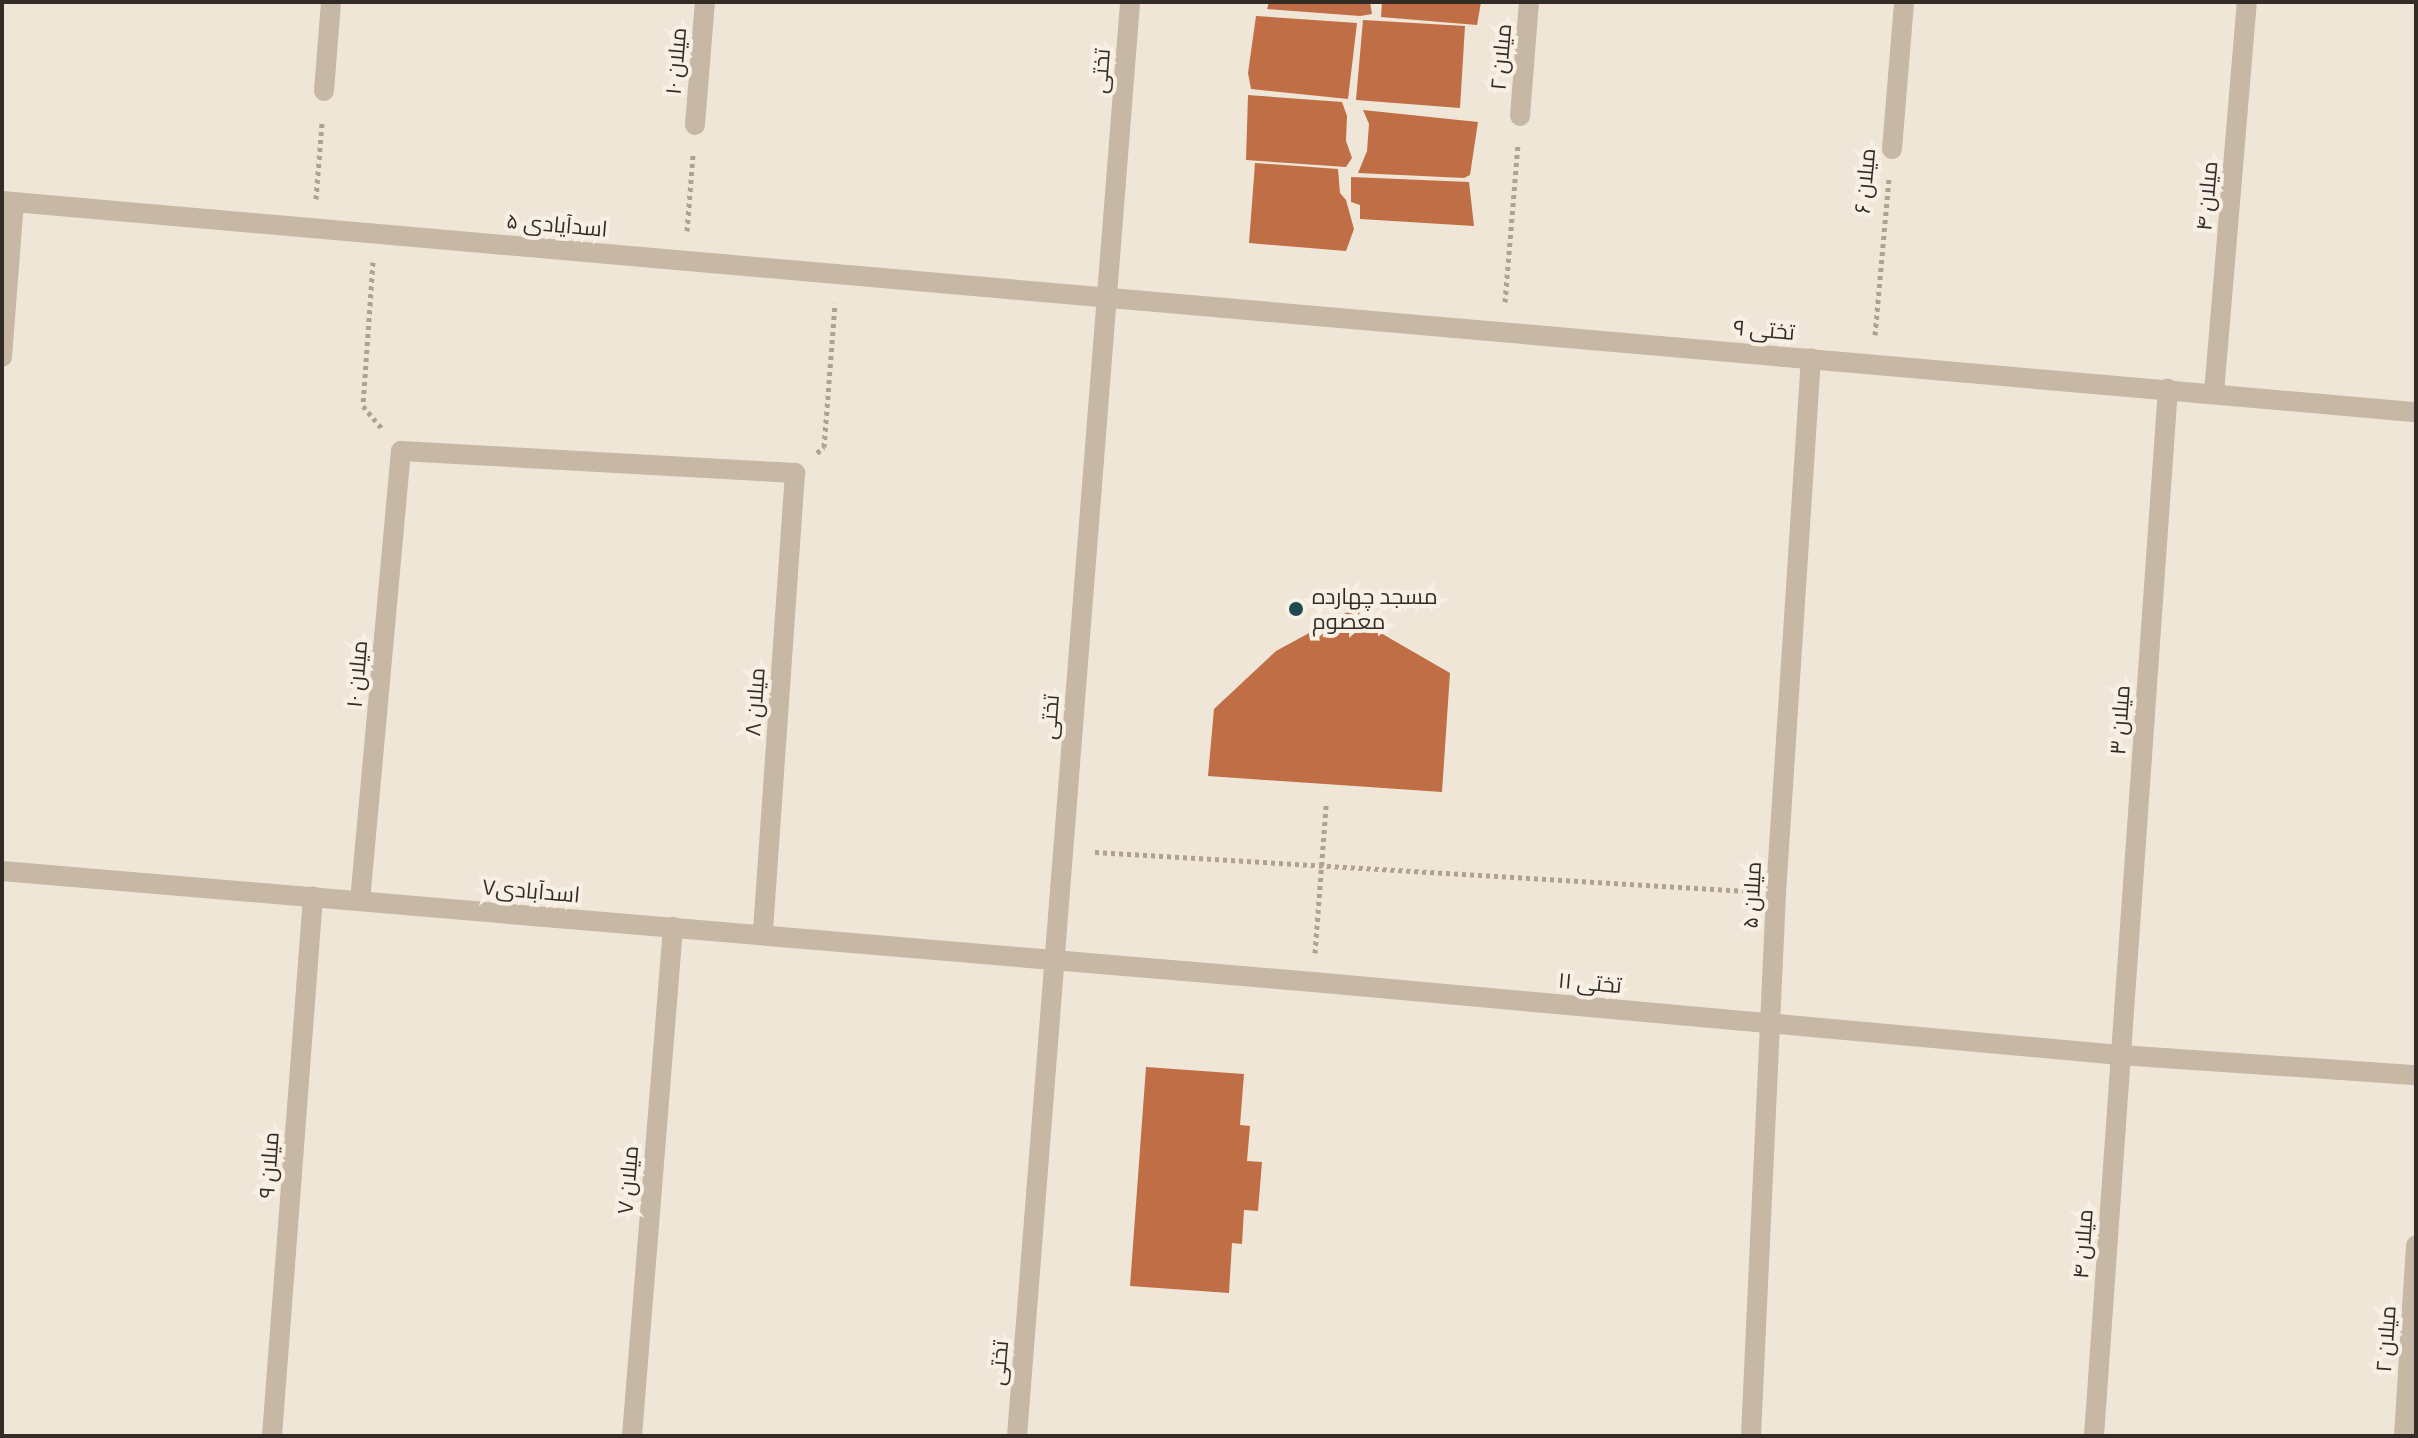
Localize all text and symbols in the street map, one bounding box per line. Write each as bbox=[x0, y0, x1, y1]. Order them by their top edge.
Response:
street label: میلان ۲ bbox=[1485, 23, 1517, 91]
street label: میلان ۱۰ bbox=[660, 26, 692, 96]
street label: تختی bbox=[1086, 48, 1116, 94]
street label: میلان ۶ bbox=[1849, 147, 1881, 215]
street label: میلان ۴ bbox=[2191, 160, 2223, 232]
street label: اسدآیادی ۵ bbox=[505, 207, 609, 243]
street label: تختی ۹ bbox=[1732, 314, 1796, 346]
place label: مسجد چهارده معصوم bbox=[1312, 583, 1438, 634]
marker: مسجد چهارده معصوم bbox=[1287, 600, 1305, 618]
street label: میلان ۱۰ bbox=[341, 639, 373, 709]
street label: میلان ۸ bbox=[739, 667, 771, 737]
street label: میلان ۳ bbox=[2104, 684, 2136, 756]
street label: تختی bbox=[1035, 694, 1065, 740]
street label: میلان ۵ bbox=[1737, 861, 1767, 929]
street label: اسدآبادی۷ bbox=[481, 874, 581, 908]
street label: تختی ۱۱ bbox=[1557, 967, 1623, 999]
street label: میلان ۹ bbox=[254, 1131, 284, 1199]
street label: میلان ۷ bbox=[612, 1145, 644, 1215]
street label: میلان ۴ bbox=[2067, 1208, 2099, 1280]
street label: میلان ۲ bbox=[2371, 1305, 2401, 1373]
street label: تختی bbox=[984, 1339, 1014, 1387]

